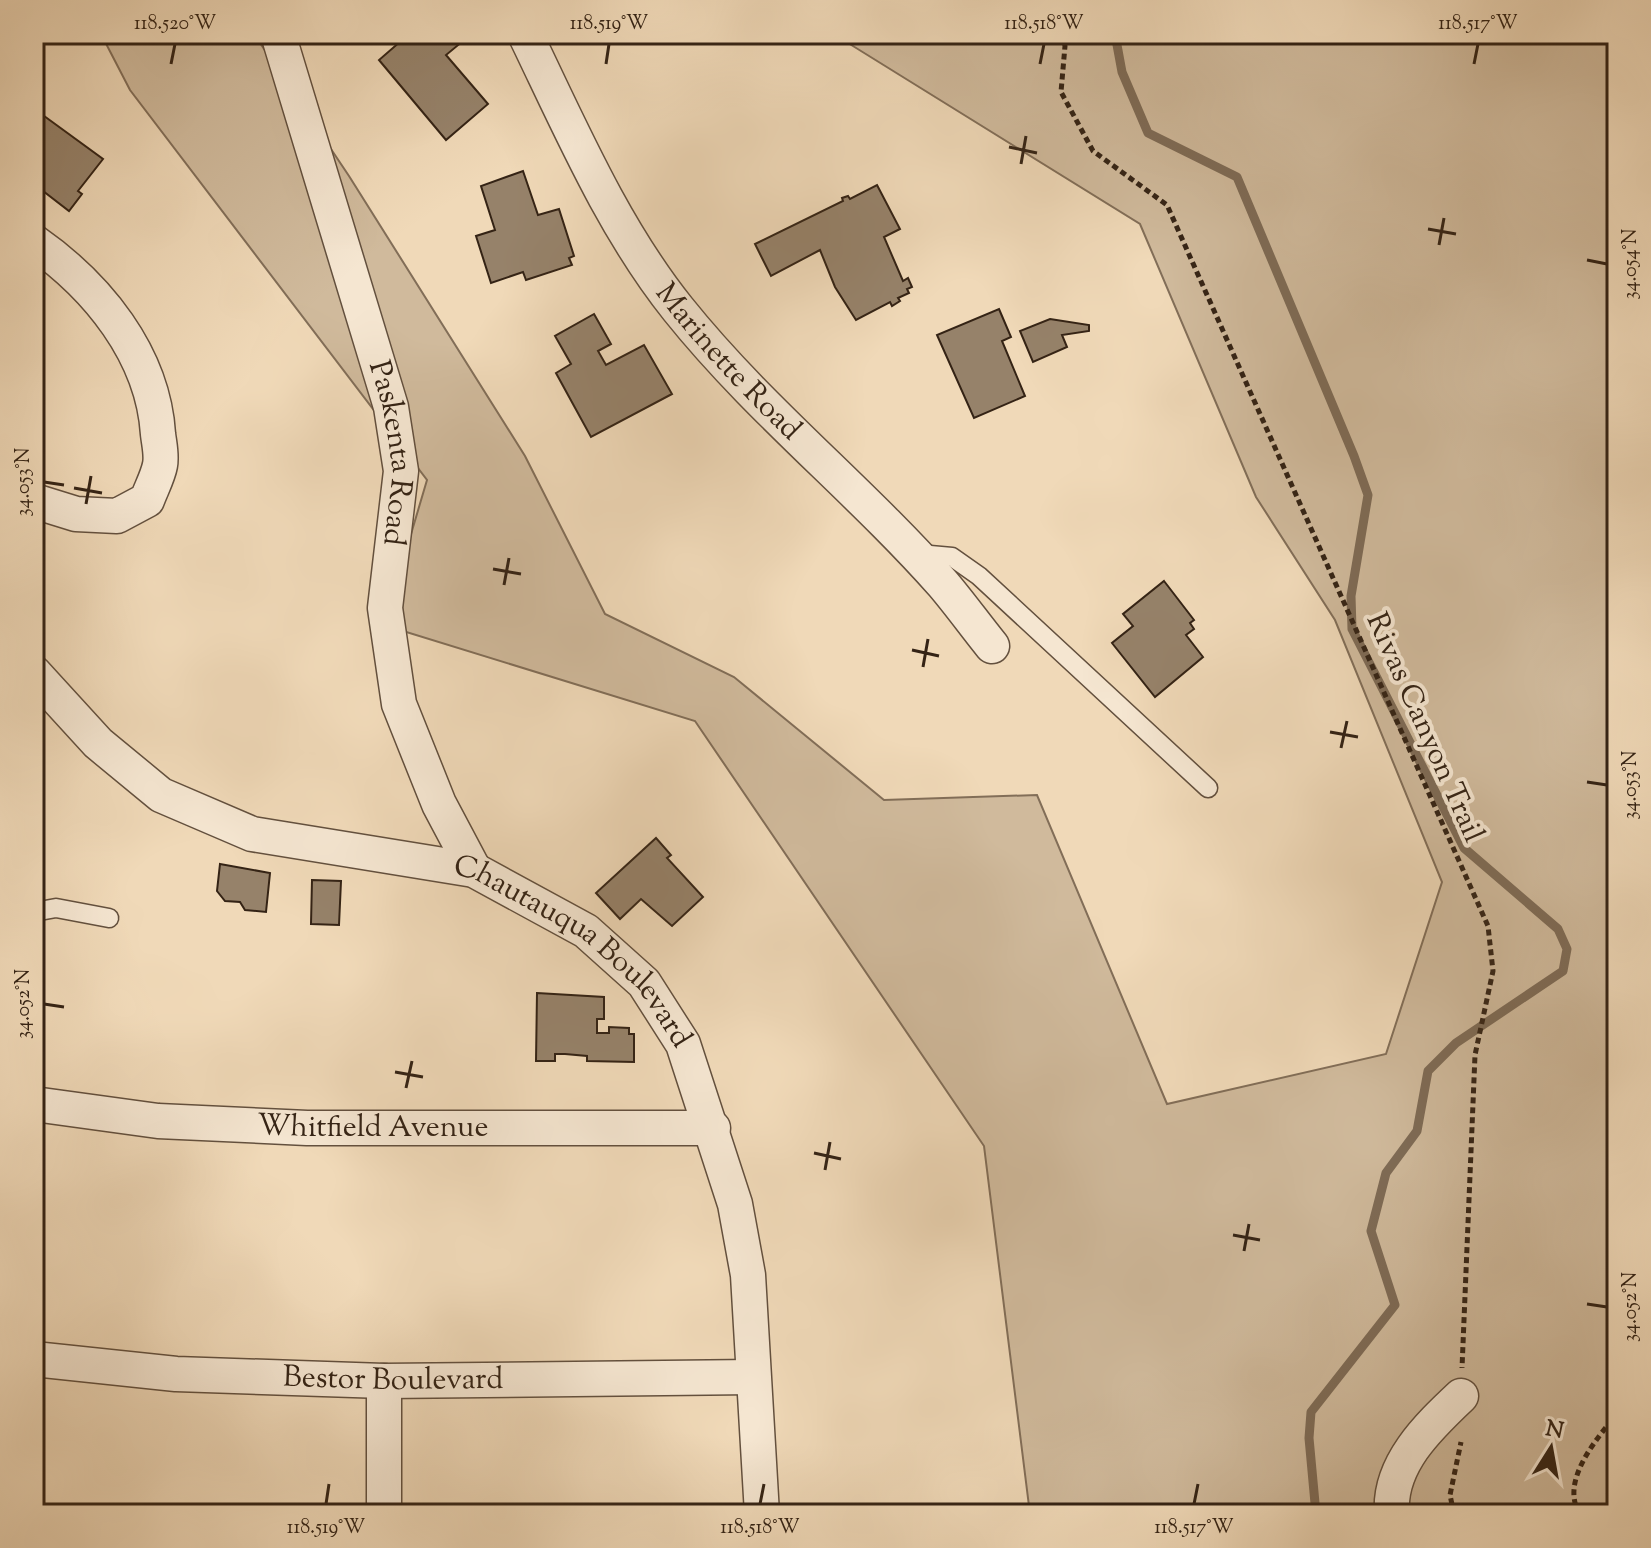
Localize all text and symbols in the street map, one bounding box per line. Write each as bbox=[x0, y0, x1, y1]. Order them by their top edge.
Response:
text: 118.520°W bbox=[134, 10, 216, 39]
text: 118.519°W bbox=[570, 10, 648, 39]
text: 118.518°W bbox=[1004, 10, 1084, 39]
text: 118.517°W bbox=[1438, 10, 1518, 39]
text: 34.054°N bbox=[1617, 228, 1646, 300]
street label: Marinette Road bbox=[644, 274, 811, 451]
street label: Paskenta Road bbox=[357, 355, 422, 548]
text: 34.053°N bbox=[10, 447, 39, 517]
street label: Rivas Canyon Trail bbox=[1354, 606, 1494, 850]
text: 34.053°N bbox=[1617, 750, 1646, 820]
street label: Chautauqua Boulevard bbox=[451, 846, 702, 1057]
text: 34.052°N bbox=[10, 969, 39, 1039]
street label: Whitfield Avenue bbox=[256, 1104, 488, 1150]
text: 34.052°N bbox=[1617, 1272, 1646, 1342]
street label: Bestor Boulevard bbox=[282, 1356, 504, 1403]
north arrow bbox=[1511, 1408, 1591, 1488]
text: N bbox=[1543, 1414, 1566, 1449]
text: 118.519°W bbox=[287, 1514, 365, 1543]
text: 118.518°W bbox=[720, 1514, 800, 1543]
text: 118.517°W bbox=[1154, 1514, 1234, 1543]

